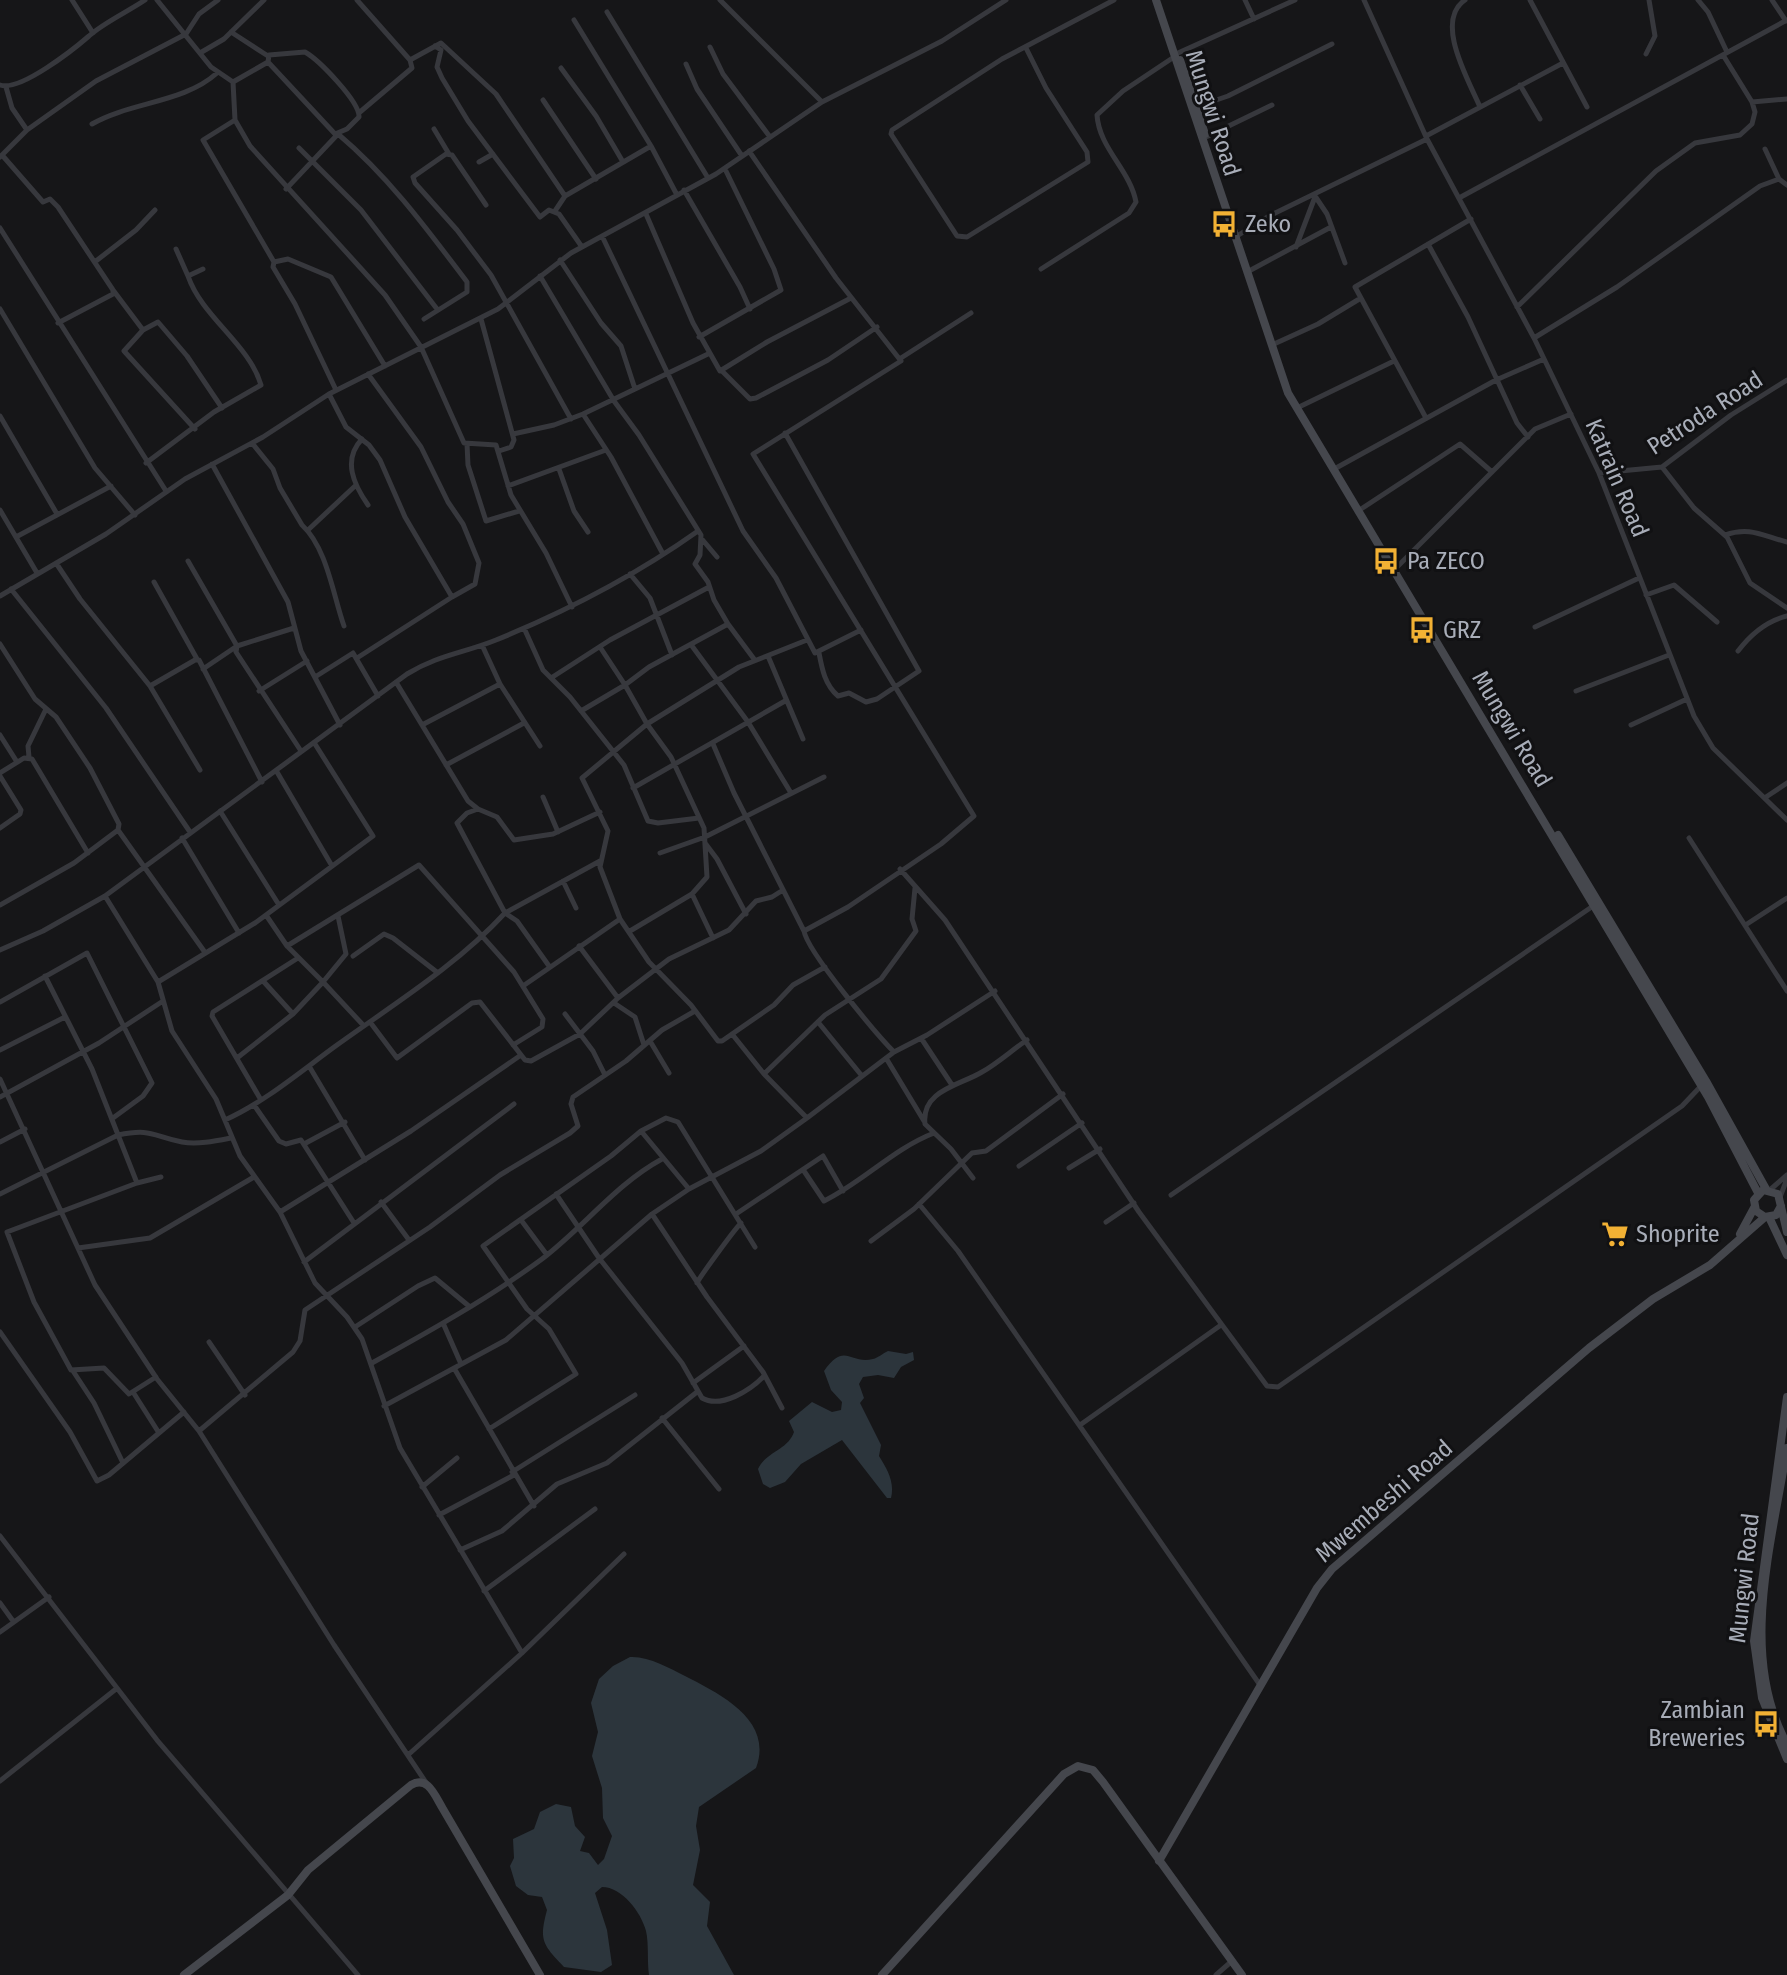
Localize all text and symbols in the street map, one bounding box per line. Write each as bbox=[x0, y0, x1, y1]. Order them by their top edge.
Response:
street label: Mungwi Road bbox=[1179, 47, 1247, 179]
bus stop icon: Zeko bbox=[1209, 209, 1239, 239]
place label: Zeko bbox=[1245, 210, 1291, 238]
street label: Petroda Road bbox=[1642, 365, 1768, 461]
street label: Katrain Road bbox=[1580, 415, 1654, 541]
bus stop icon: Pa ZECO bbox=[1371, 546, 1401, 576]
place label: Pa ZECO bbox=[1407, 547, 1485, 575]
bus stop icon: GRZ bbox=[1407, 615, 1437, 645]
place label: GRZ bbox=[1443, 616, 1481, 644]
street label: Mungwi Road bbox=[1466, 666, 1558, 792]
supermarket icon: Shoprite bbox=[1600, 1219, 1630, 1249]
place label: Shoprite bbox=[1636, 1220, 1720, 1248]
street label: Mwembeshi Road bbox=[1310, 1434, 1458, 1568]
street label: Mungwi Road bbox=[1723, 1512, 1765, 1644]
place label: Zambian Breweries bbox=[1648, 1696, 1745, 1752]
bus stop icon: Zambian Breweries bbox=[1751, 1709, 1781, 1739]

